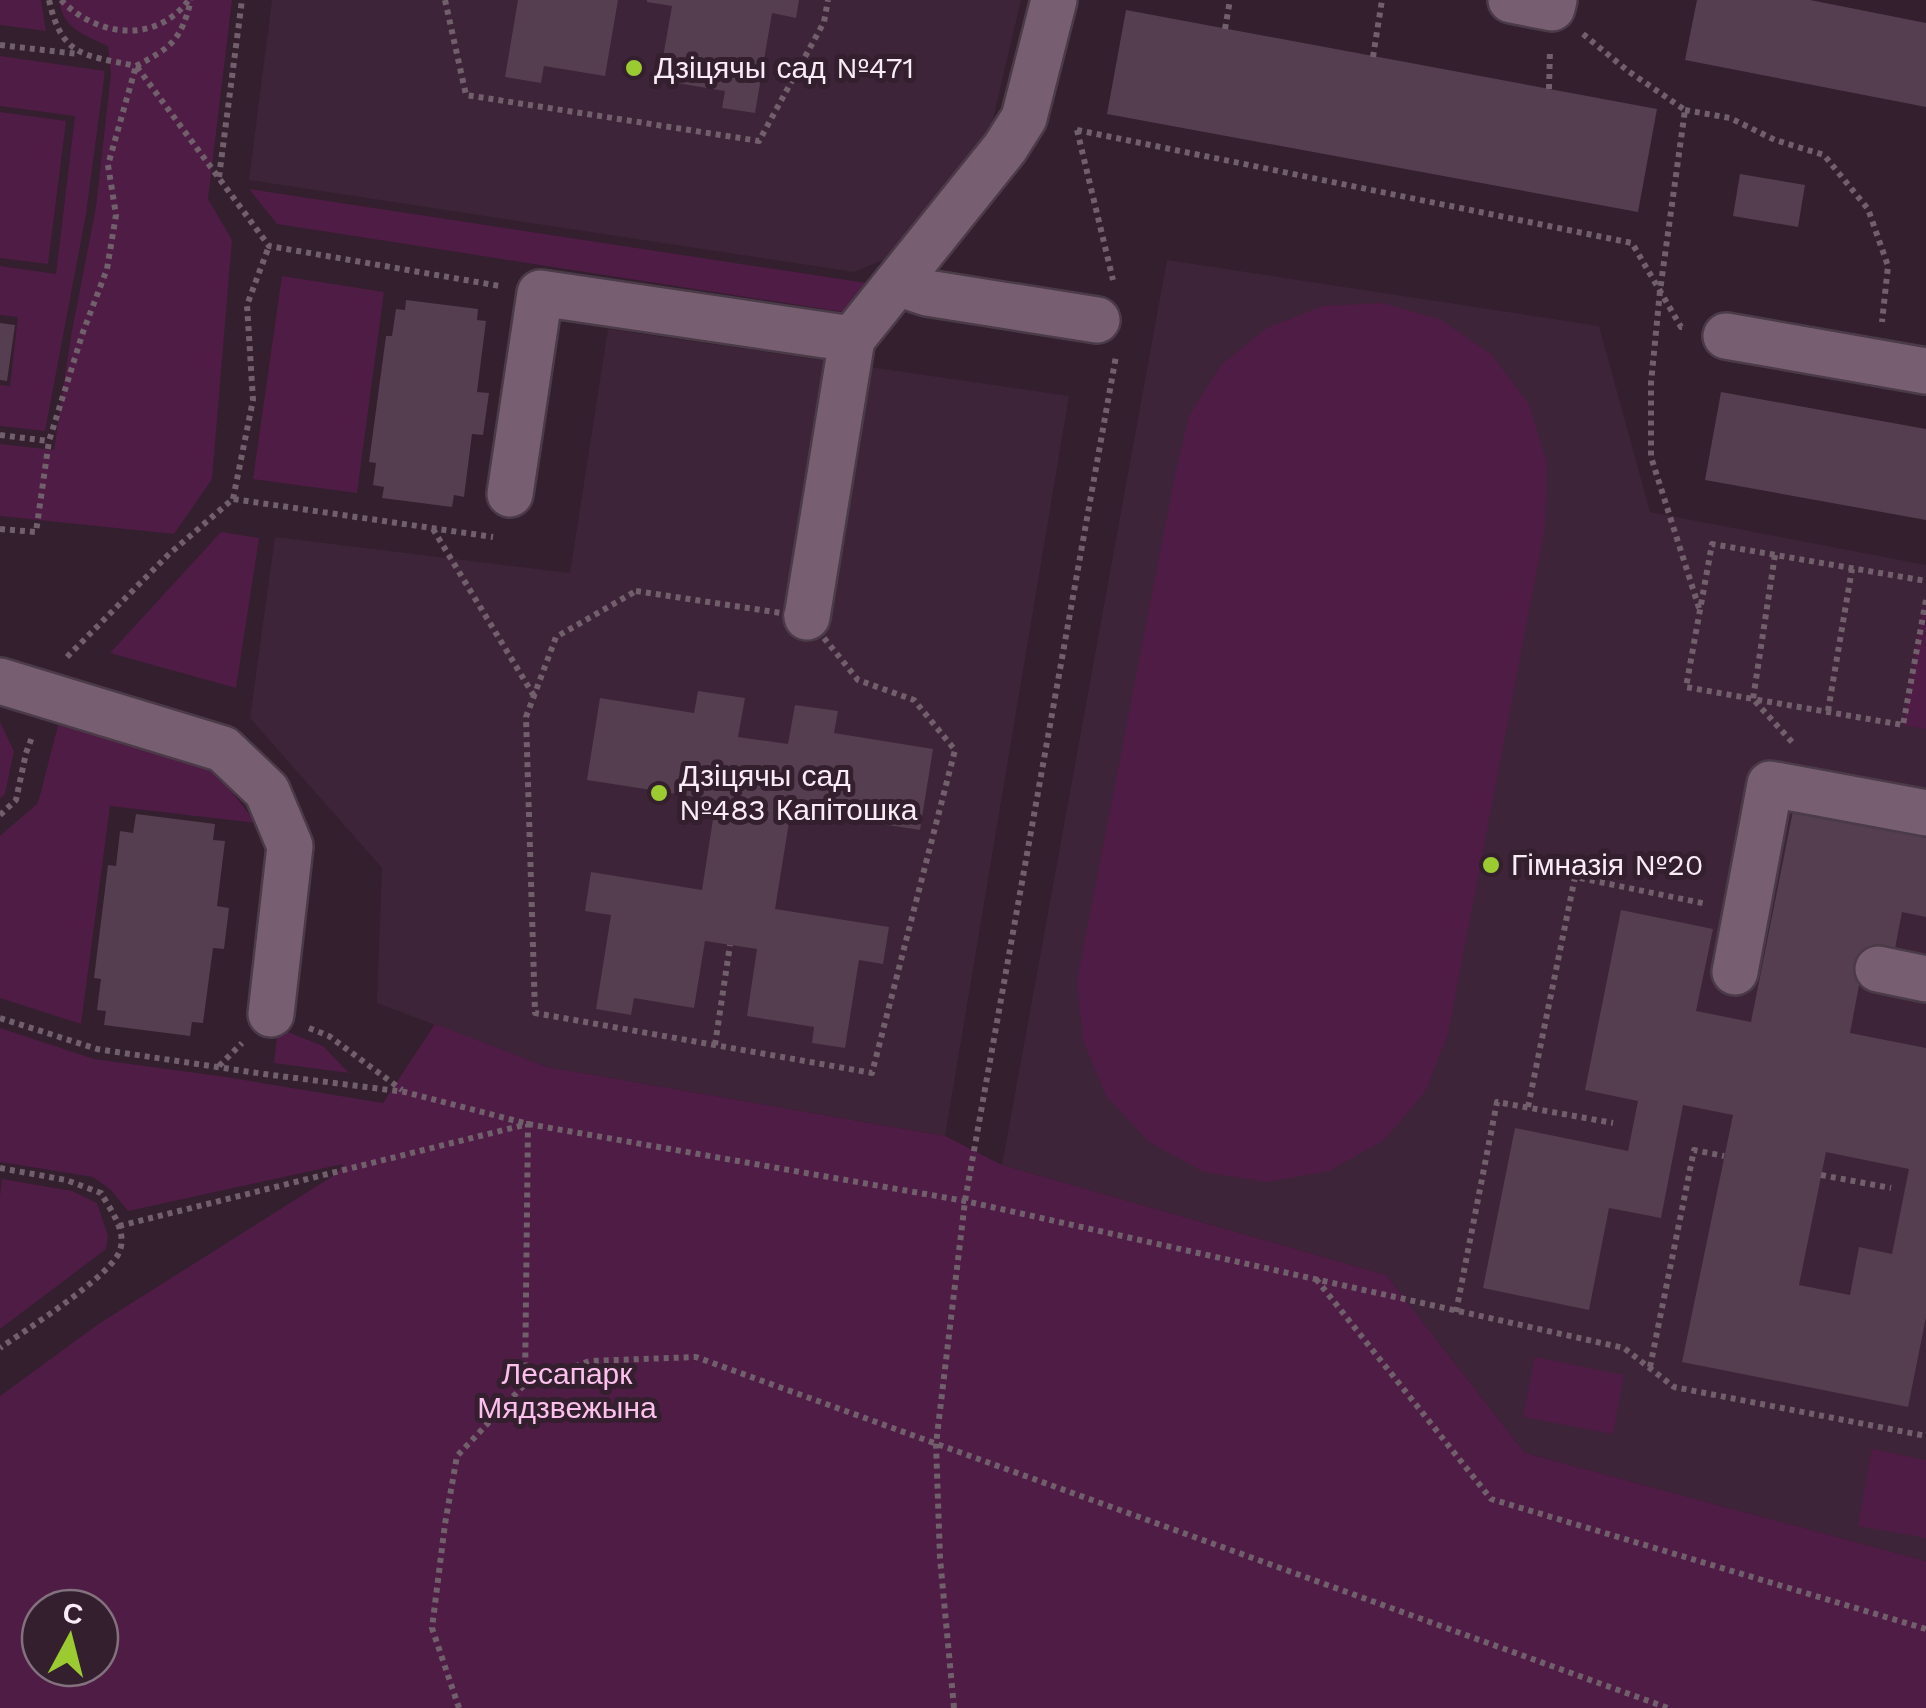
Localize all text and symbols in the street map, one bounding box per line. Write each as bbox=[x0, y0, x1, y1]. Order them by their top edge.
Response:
place label: Дзіцячы сад №471 bbox=[654, 50, 914, 85]
marker: Дзіцячы сад №471 bbox=[623, 57, 645, 79]
place label: Дзіцячы сад №483 Капітошка bbox=[679, 758, 918, 827]
marker: Дзіцячы сад №483 Капітошка bbox=[648, 782, 670, 804]
place label: Гімназія №20 bbox=[1511, 847, 1703, 882]
marker: Гімназія №20 bbox=[1480, 854, 1502, 876]
park label: Лесапарк Мядзвежына bbox=[477, 1356, 657, 1425]
north arrow bbox=[20, 1588, 120, 1688]
text: С bbox=[61, 1596, 85, 1631]

